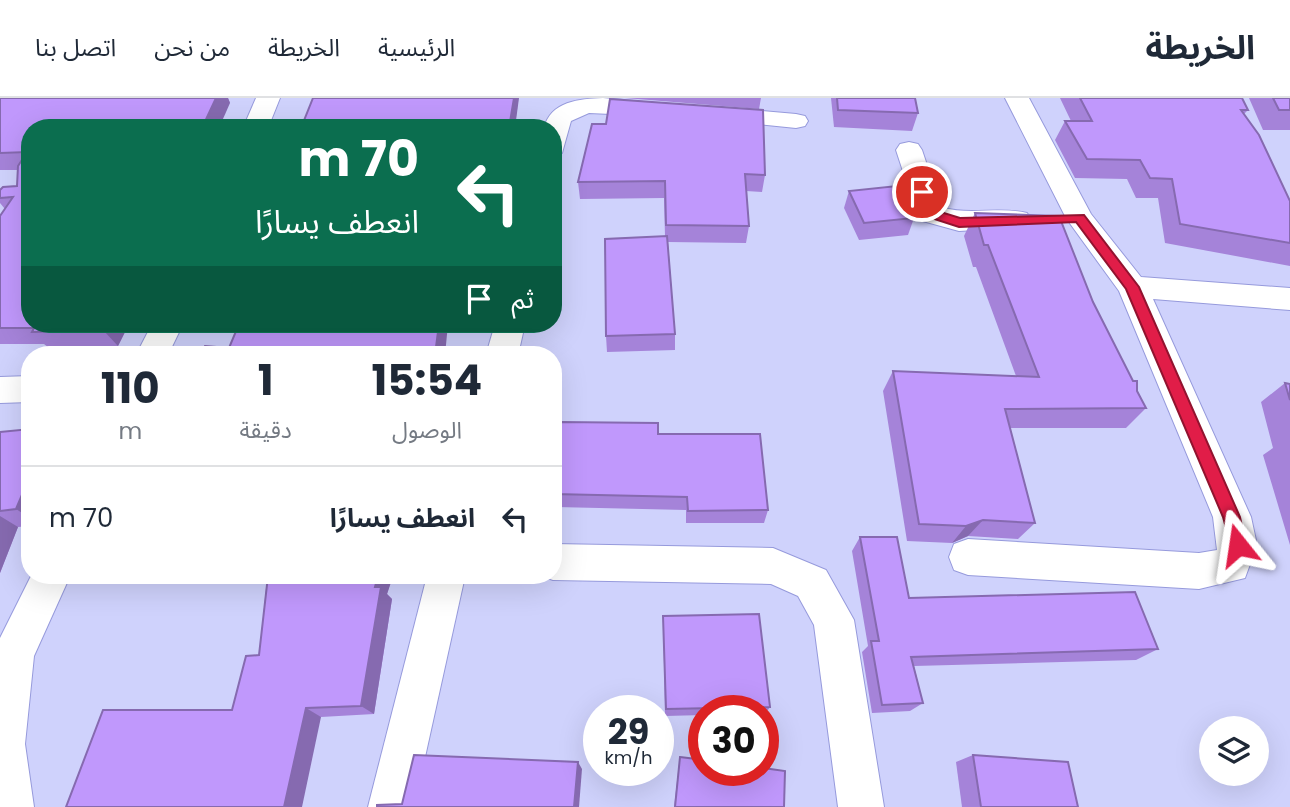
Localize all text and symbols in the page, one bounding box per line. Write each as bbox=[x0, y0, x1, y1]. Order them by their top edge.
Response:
text: الخريطة bbox=[1145, 24, 1255, 71]
text: اتصل بنا bbox=[35, 31, 116, 64]
text: من نحن bbox=[154, 31, 230, 64]
text: الخريطة bbox=[268, 31, 340, 64]
text: الرئيسية bbox=[378, 31, 455, 64]
text: 70 m bbox=[299, 125, 419, 193]
icon: left bbox=[443, 147, 534, 238]
pin bbox=[892, 162, 952, 222]
icon: arrive bbox=[903, 173, 941, 211]
text: انعطف يسارًا bbox=[255, 199, 419, 244]
icon: arrive bbox=[460, 280, 498, 318]
text: ثم bbox=[512, 281, 534, 317]
text: 1 bbox=[258, 351, 274, 410]
text: 15:54 bbox=[372, 351, 482, 410]
text: 110 bbox=[101, 359, 160, 418]
text: دقيقة bbox=[239, 414, 292, 446]
text: الوصول bbox=[392, 414, 462, 446]
text: m bbox=[118, 415, 142, 447]
text: 70 m bbox=[49, 500, 113, 536]
text: انعطف يسارًا bbox=[330, 500, 475, 536]
icon: left bbox=[496, 500, 534, 538]
position arrow bbox=[1201, 508, 1275, 582]
speed limit sign: 30 bbox=[688, 695, 779, 786]
text: 29 bbox=[608, 707, 649, 756]
map controls bbox=[1199, 716, 1269, 786]
button: layers bbox=[1199, 716, 1269, 786]
text: km/h bbox=[605, 745, 652, 770]

